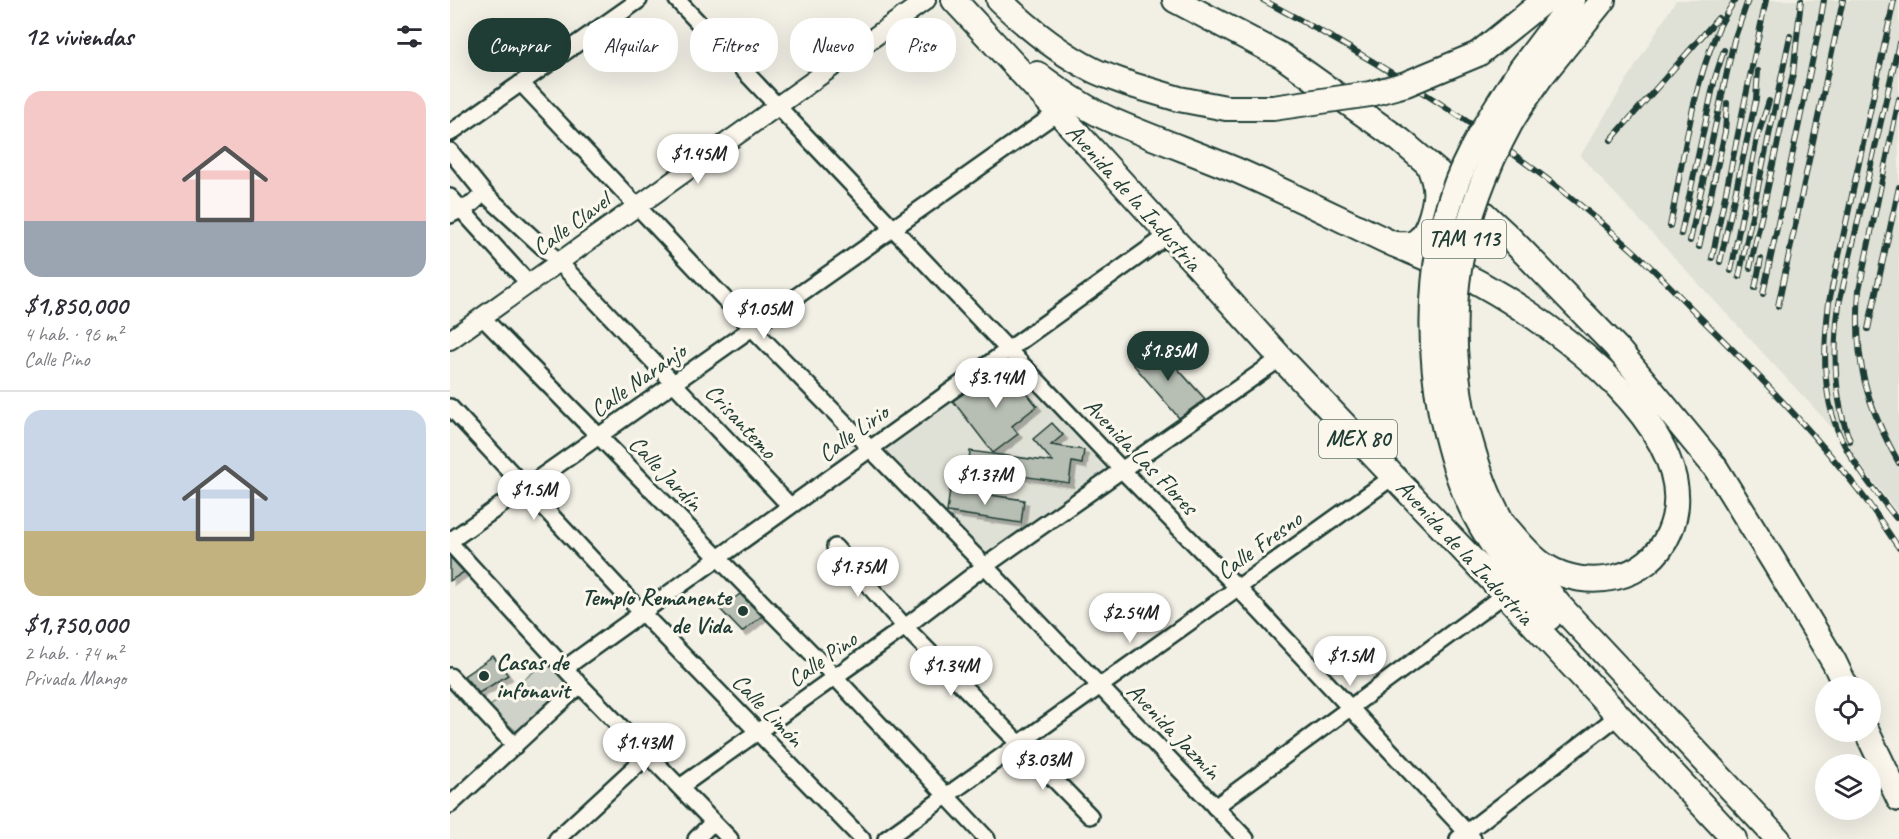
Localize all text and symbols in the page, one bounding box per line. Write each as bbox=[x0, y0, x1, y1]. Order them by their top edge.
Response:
chip: Comprar bbox=[468, 18, 571, 72]
chip: Alquilar bbox=[583, 18, 678, 72]
chip: Filtros bbox=[690, 18, 778, 72]
chip: Nuevo bbox=[790, 18, 874, 72]
chip: Piso bbox=[886, 18, 956, 72]
text: 12 viviendas bbox=[24, 20, 133, 53]
icon: filters bbox=[393, 20, 426, 53]
street label: Avenida de la Industria bbox=[1060, 117, 1209, 278]
icon: home bbox=[171, 130, 279, 238]
pin: $1.45M bbox=[649, 134, 747, 185]
text: $1.45M bbox=[671, 141, 725, 166]
street label: Calle Clavel bbox=[526, 183, 619, 262]
road number: TAM 113 bbox=[1422, 220, 1506, 258]
text: $1,850,000 bbox=[24, 289, 127, 322]
pin: $1.05M bbox=[715, 289, 813, 340]
text: $1.05M bbox=[737, 296, 791, 321]
text: 4 hab. · 96 m² bbox=[24, 322, 122, 347]
pin: $1.85M bbox=[1119, 331, 1217, 382]
street label: Calle Naranjo bbox=[584, 335, 694, 424]
text: $1.85M bbox=[1141, 338, 1195, 363]
text: Calle Pino bbox=[24, 347, 90, 372]
pin: $3.14M bbox=[947, 358, 1045, 409]
text: $3.14M bbox=[969, 365, 1023, 390]
street label: Crisantemo bbox=[699, 377, 784, 466]
street label: Avenida Las Flores bbox=[1078, 391, 1206, 523]
street label: Calle Lirio bbox=[812, 396, 896, 469]
road number: MEX 80 bbox=[1319, 420, 1397, 458]
street label: Calle Jardín bbox=[623, 429, 710, 518]
icon: home bbox=[171, 449, 279, 557]
pin: $1.37M bbox=[936, 455, 1034, 506]
text: $1.37M bbox=[958, 462, 1012, 487]
pin: $1.5M bbox=[492, 470, 576, 521]
street label: Avenida de la Industria bbox=[1390, 473, 1541, 632]
text: $1.5M bbox=[511, 477, 557, 502]
street label: Calle Fresno bbox=[1210, 503, 1309, 586]
pin: $1.75M bbox=[809, 547, 907, 598]
text: $1.75M bbox=[831, 554, 885, 579]
place label: Templo Remanente de Vida bbox=[581, 582, 733, 640]
pin: $2.54M bbox=[1081, 593, 1179, 644]
text: $2.54M bbox=[1103, 600, 1157, 625]
marker: Templo Remanente de Vida bbox=[736, 604, 750, 618]
text: $1,750,000 bbox=[24, 608, 127, 641]
street label: Calle Pino bbox=[781, 623, 864, 694]
pin: $1.5M bbox=[1308, 636, 1392, 687]
text: 2 hab. · 74 m² bbox=[24, 641, 122, 666]
text: $1.5M bbox=[1327, 643, 1373, 668]
pin: $1.34M bbox=[902, 646, 1000, 697]
place label: Casas de infonavit bbox=[496, 647, 573, 705]
text: $1.34M bbox=[924, 653, 978, 678]
text: Privada Mango bbox=[24, 666, 126, 691]
street label: Calle Limón bbox=[726, 667, 811, 754]
marker: Casas de infonavit bbox=[477, 669, 491, 683]
street label: Avenida Jazmín bbox=[1120, 676, 1228, 787]
map controls bbox=[1815, 676, 1881, 820]
button: locate bbox=[1815, 676, 1881, 742]
pin: $1.43M bbox=[595, 723, 693, 774]
text: $1.43M bbox=[617, 730, 671, 755]
pin: $3.03M bbox=[994, 740, 1092, 791]
text: $3.03M bbox=[1016, 747, 1070, 772]
button: layers bbox=[1815, 754, 1881, 820]

